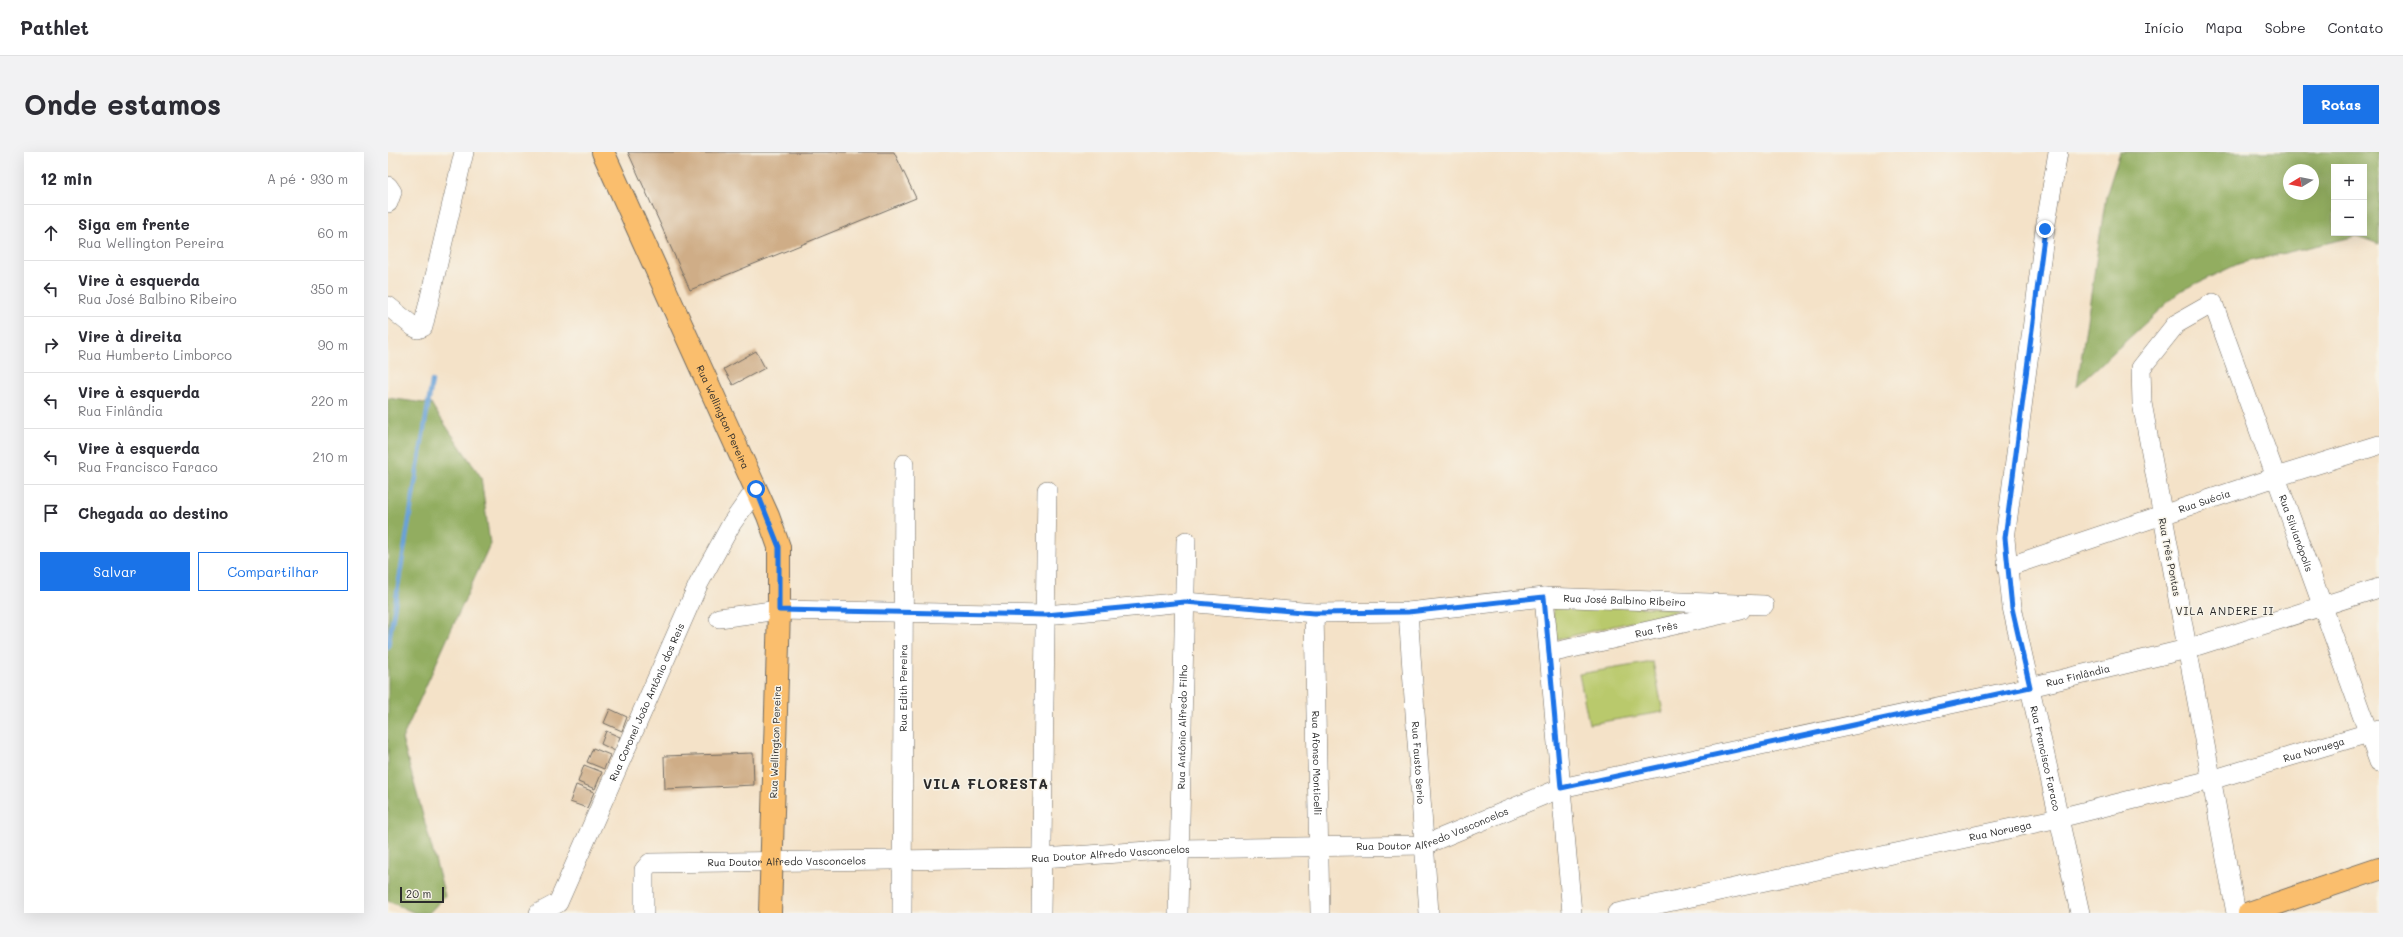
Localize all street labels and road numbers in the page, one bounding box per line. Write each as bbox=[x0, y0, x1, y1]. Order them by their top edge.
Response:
street label: Rua Wellington Pereira bbox=[693, 363, 753, 471]
street label: Rua Suécia bbox=[2176, 486, 2232, 516]
street label: Rua Silvianópolis bbox=[2276, 492, 2317, 574]
street label: Rua Três Pontas bbox=[2156, 517, 2184, 597]
street label: Rua José Balbino Ribeiro bbox=[1563, 591, 1686, 609]
street label: Rua Três bbox=[1634, 617, 1679, 641]
street label: Rua Coronel João Antônio dos Reis bbox=[606, 621, 687, 783]
street label: Rua Edith Pereira bbox=[896, 644, 910, 732]
street label: Rua Finlândia bbox=[2044, 661, 2111, 690]
street label: Rua Antônio Alfredo Filho bbox=[1174, 664, 1190, 790]
street label: Rua Wellington Pereira bbox=[766, 685, 784, 799]
street label: Rua Francisco Faraco bbox=[2027, 704, 2064, 812]
street label: Rua Afonso Monticelli bbox=[1309, 710, 1325, 815]
street label: Rua Fausto Serio bbox=[1409, 721, 1428, 805]
street label: Rua Noruega bbox=[2281, 734, 2346, 765]
street label: Rua Doutor Alfredo Vasconcelos bbox=[1356, 804, 1511, 853]
street label: Rua Noruega bbox=[1968, 817, 2033, 844]
street label: Rua Doutor Alfredo Vasconcelos bbox=[1031, 842, 1190, 865]
street label: Rua Doutor Alfredo Vasconcelos bbox=[707, 853, 866, 869]

